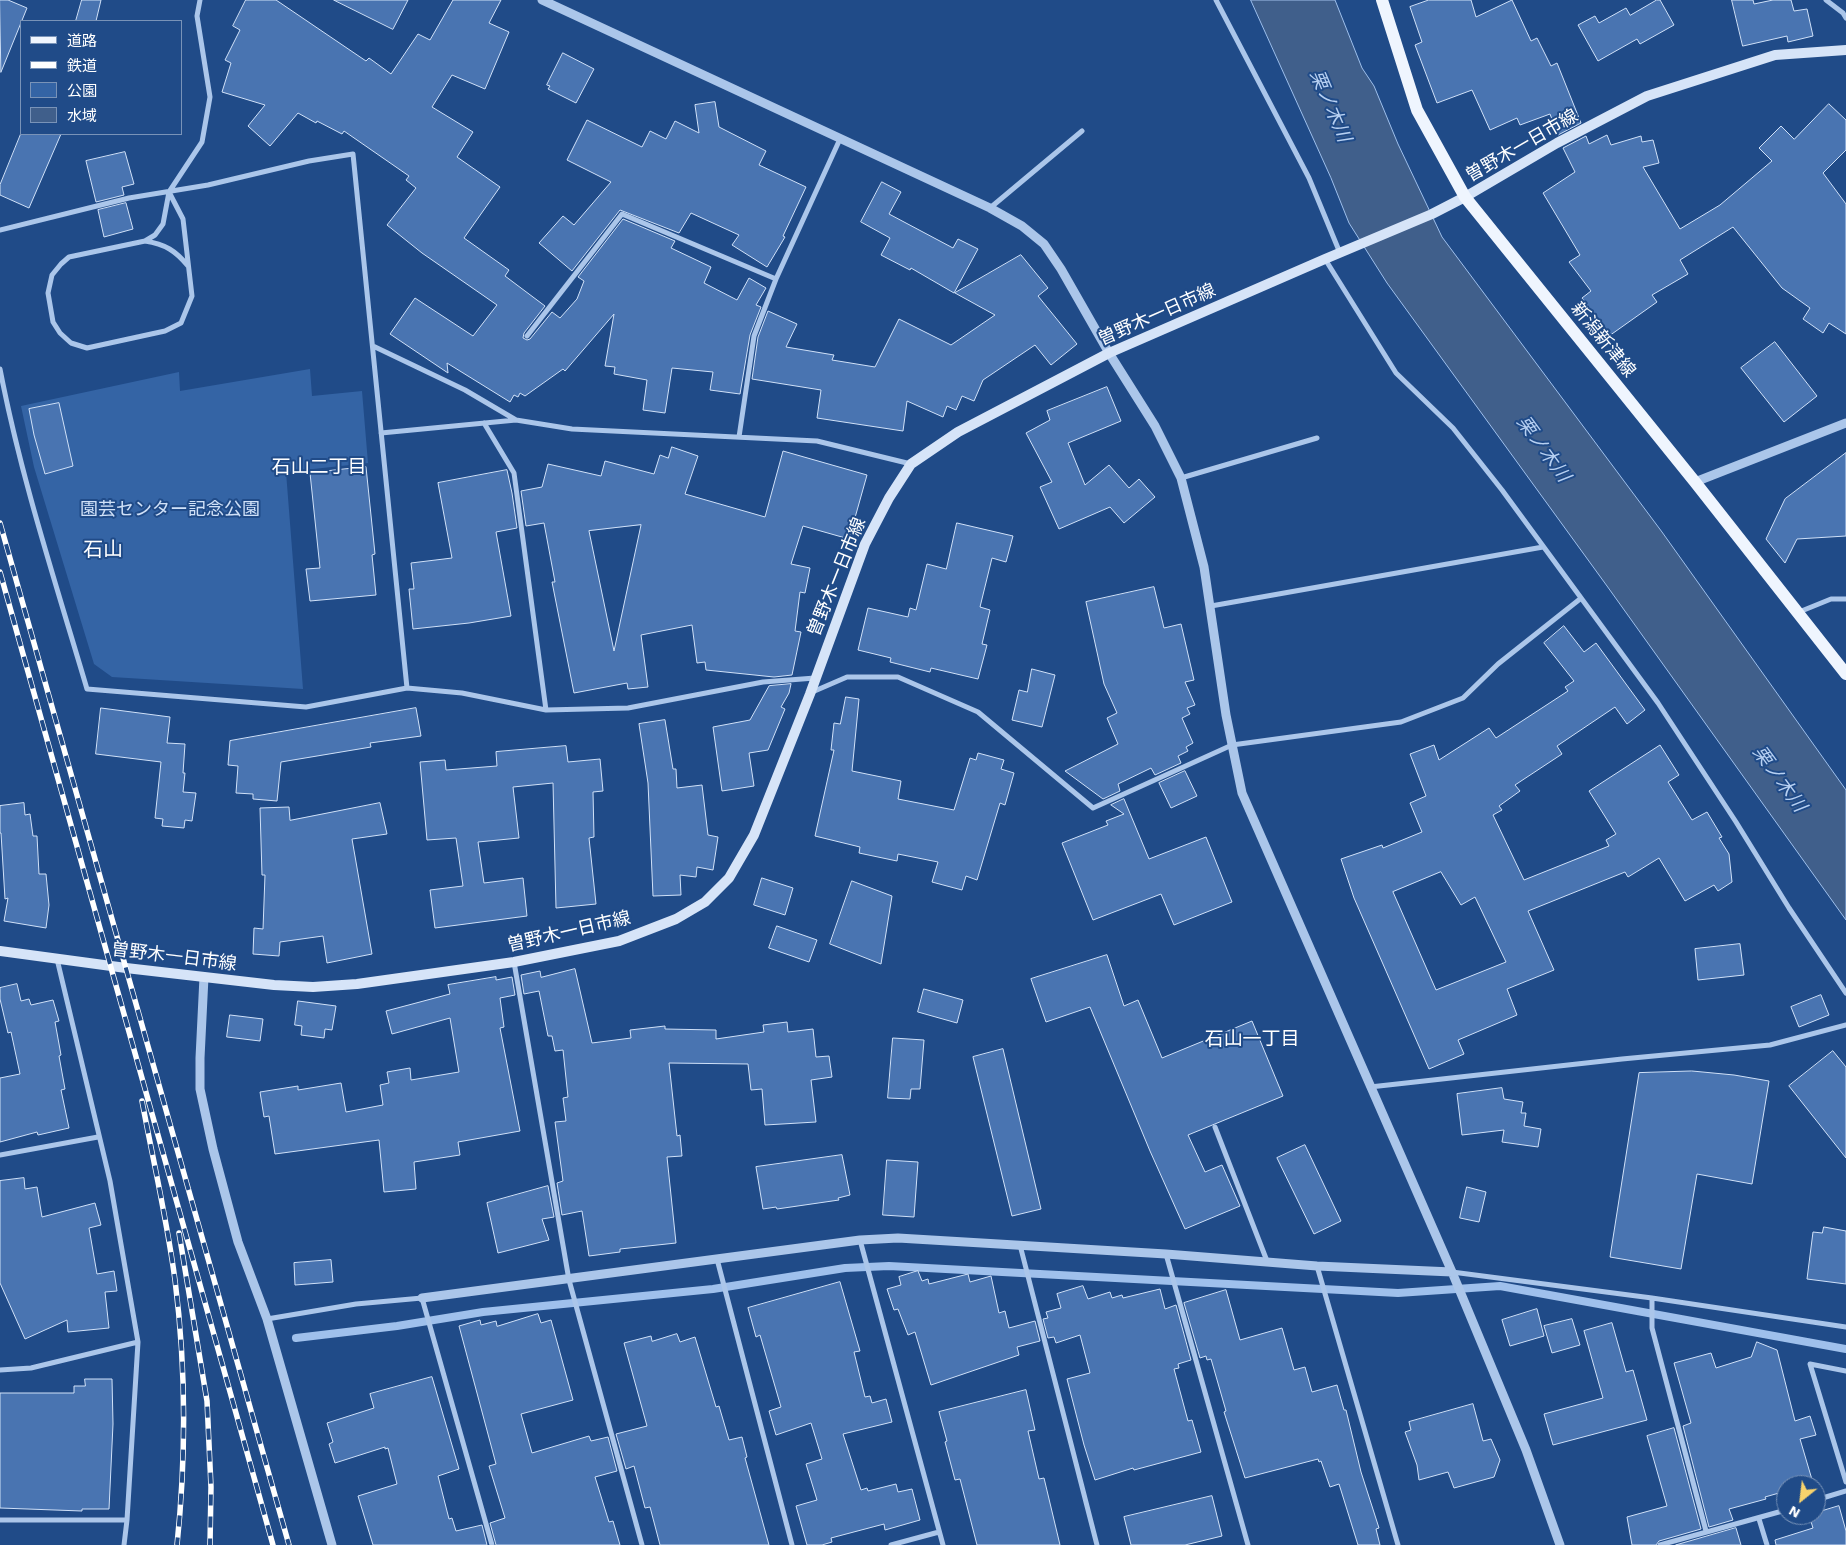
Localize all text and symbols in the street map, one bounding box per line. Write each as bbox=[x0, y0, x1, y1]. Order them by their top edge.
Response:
legend bbox=[20, 20, 182, 135]
text: 道路 bbox=[67, 32, 97, 50]
text: 鉄道 bbox=[67, 57, 97, 75]
water label: 栗ノ木川 bbox=[1305, 67, 1355, 145]
text: 公園 bbox=[67, 82, 97, 100]
street label: 曽野木一日市線 bbox=[1462, 105, 1582, 187]
text: 水域 bbox=[67, 107, 97, 125]
street label: 曽野木一日市線 bbox=[1095, 280, 1219, 350]
street label: 新潟新津線 bbox=[1566, 298, 1640, 382]
water label: 栗ノ木川 bbox=[1511, 412, 1575, 486]
district label: 石山二丁目 bbox=[272, 456, 366, 478]
park label: 園芸センター記念公園 bbox=[80, 499, 260, 521]
street label: 曽野木一日市線 bbox=[803, 515, 871, 639]
district label: 石山 bbox=[83, 538, 123, 562]
water label: 栗ノ木川 bbox=[1747, 742, 1811, 816]
street label: 曽野木一日市線 bbox=[505, 907, 633, 957]
street label: 曽野木一日市線 bbox=[110, 939, 238, 975]
district label: 石山一丁目 bbox=[1205, 1028, 1299, 1050]
north arrow bbox=[1776, 1475, 1826, 1525]
text: N bbox=[1786, 1503, 1803, 1522]

